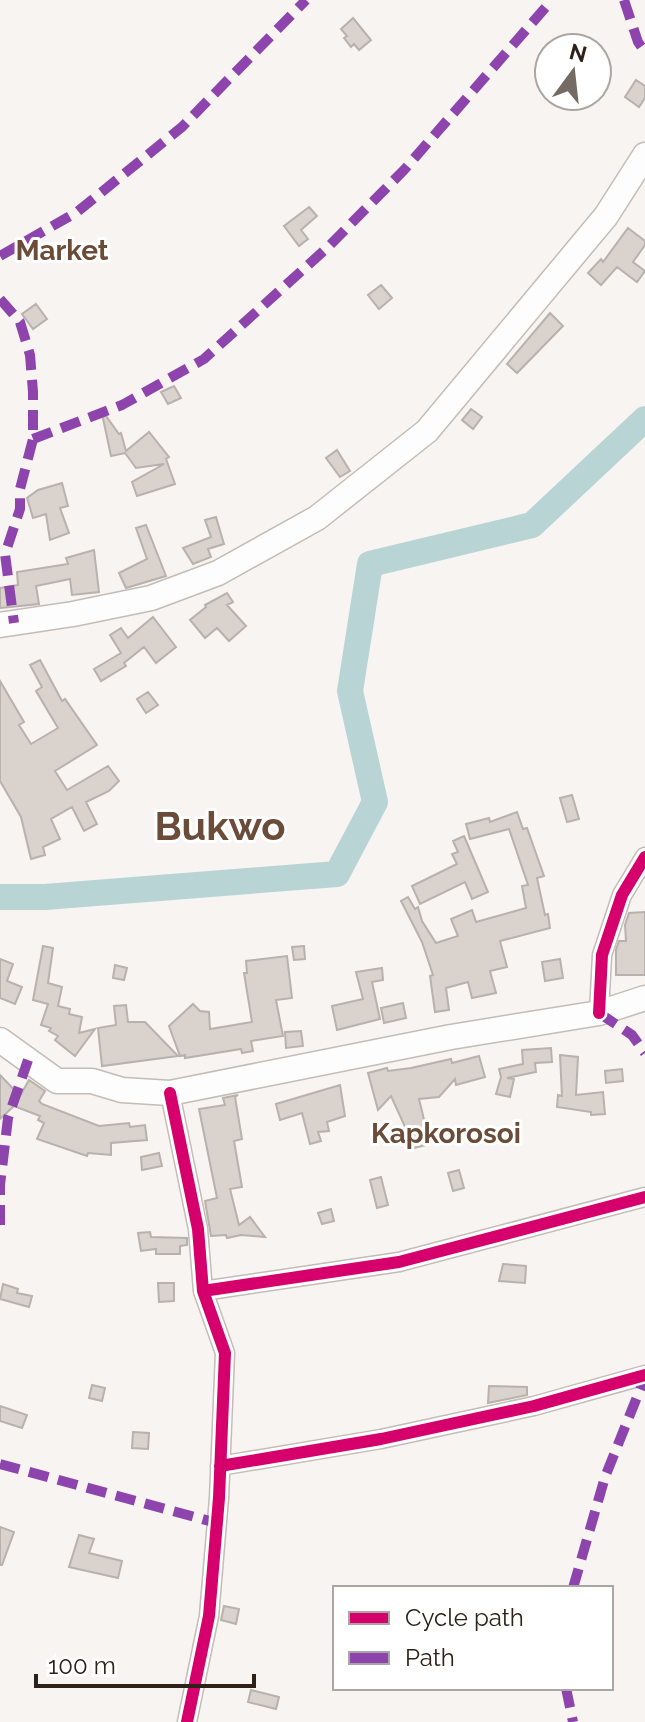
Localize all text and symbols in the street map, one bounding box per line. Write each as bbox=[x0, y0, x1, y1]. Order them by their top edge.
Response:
north arrow bbox=[533, 32, 613, 112]
text: N bbox=[567, 38, 590, 67]
district label: Market bbox=[15, 234, 109, 267]
district label: Bukwo bbox=[154, 802, 286, 849]
district label: Kapkorosoi bbox=[371, 1117, 521, 1150]
legend bbox=[333, 1586, 613, 1690]
text: Cycle path bbox=[405, 1603, 524, 1632]
scale bar bbox=[36, 1638, 254, 1688]
text: Path bbox=[405, 1643, 455, 1672]
text: 100 m bbox=[48, 1651, 116, 1680]

